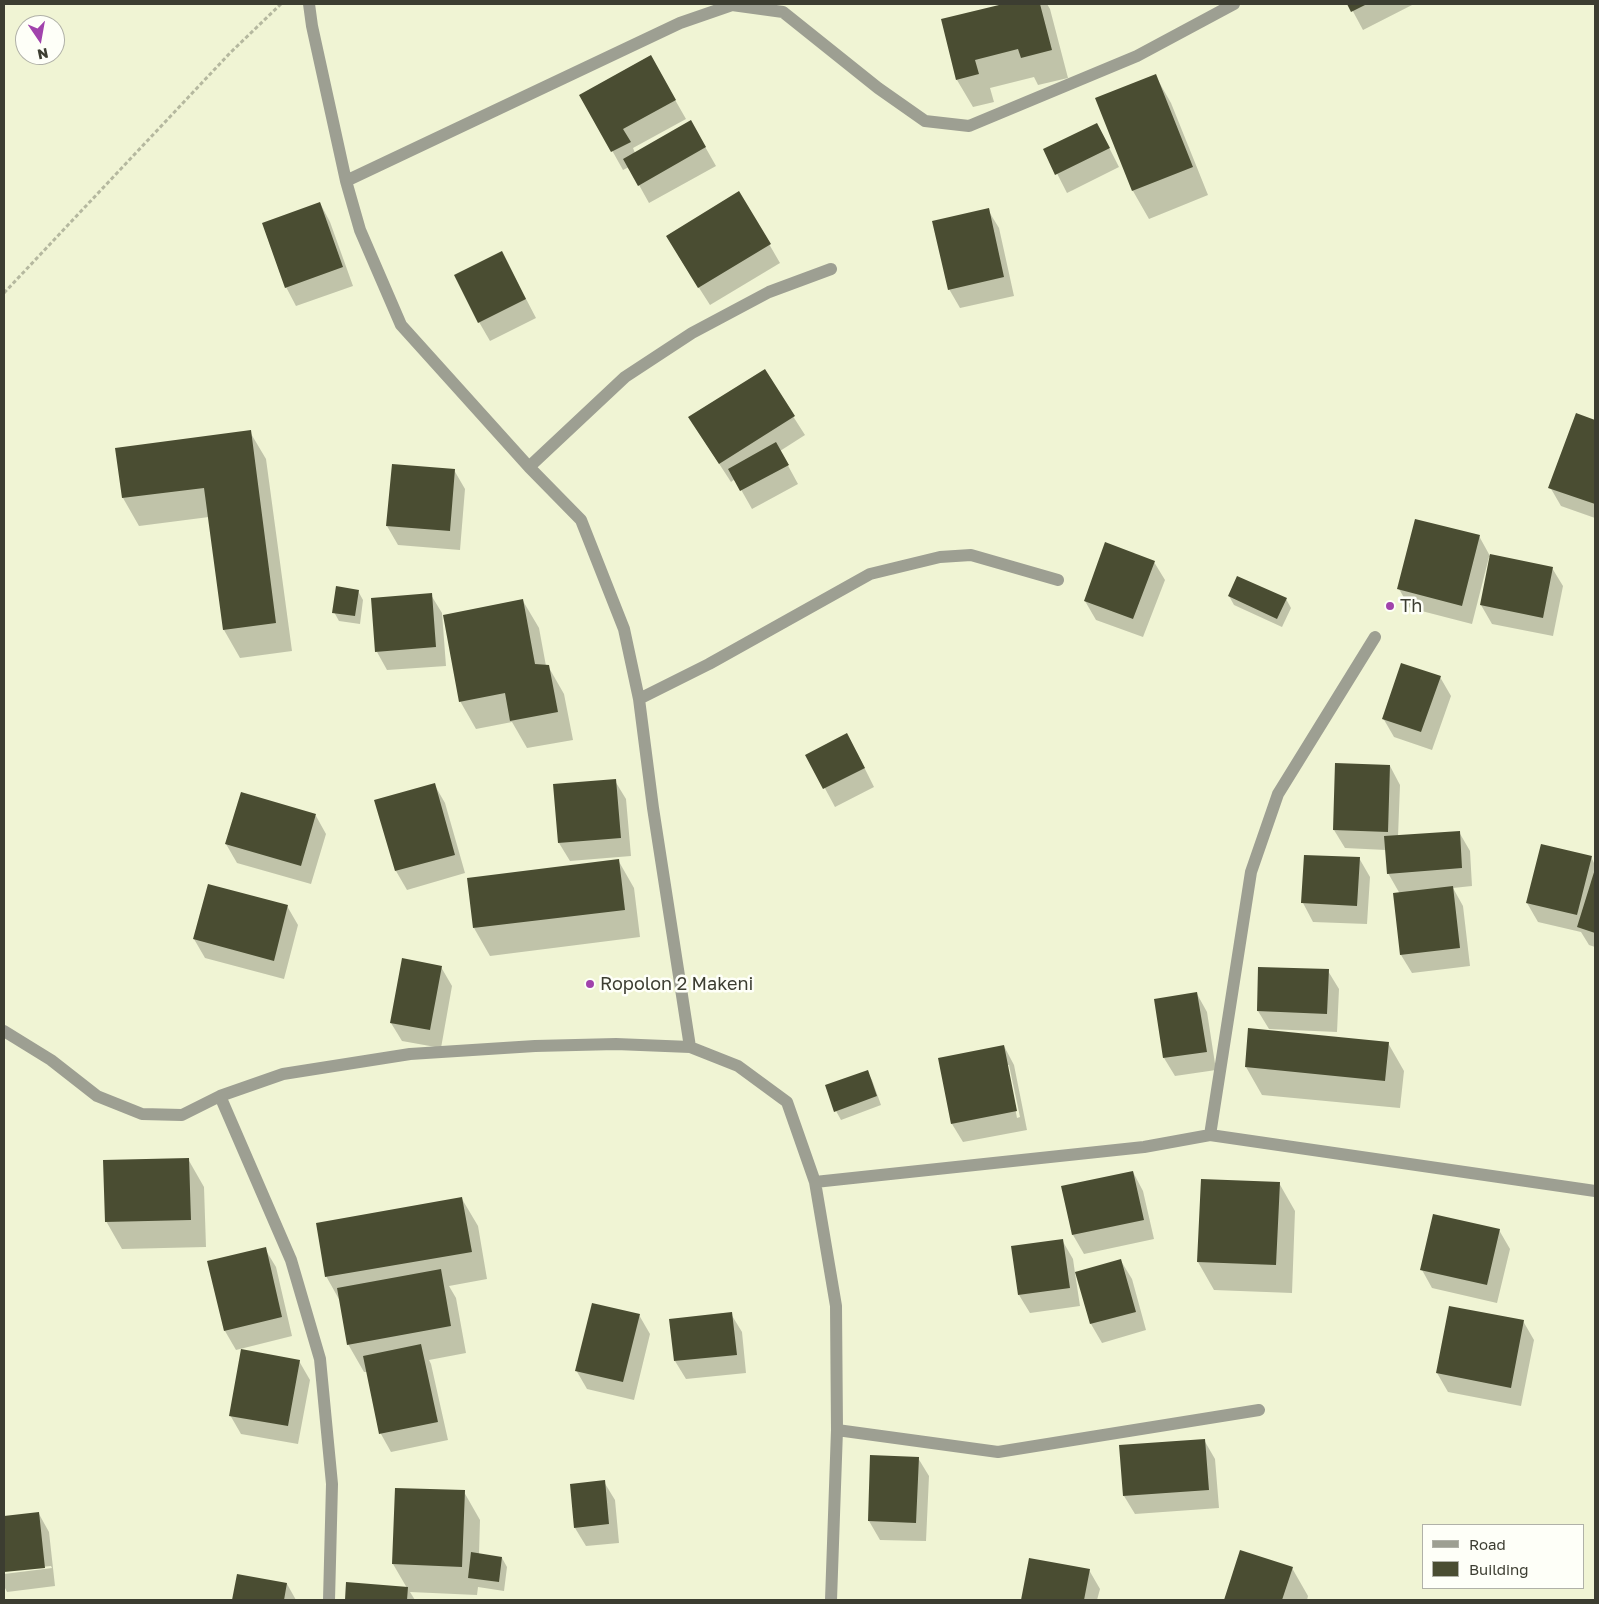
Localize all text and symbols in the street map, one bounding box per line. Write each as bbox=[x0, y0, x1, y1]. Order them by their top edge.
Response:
north arrow bbox=[15, 15, 65, 65]
text: N bbox=[36, 45, 50, 64]
place label: Th bbox=[1400, 595, 1422, 617]
marker: Th bbox=[1384, 600, 1396, 612]
place label: Ropolon 2 Makeni bbox=[600, 973, 753, 995]
marker: Ropolon 2 Makeni bbox=[584, 978, 596, 990]
legend bbox=[1422, 1524, 1584, 1589]
text: Road bbox=[1469, 1535, 1506, 1553]
text: Building bbox=[1469, 1560, 1529, 1578]

